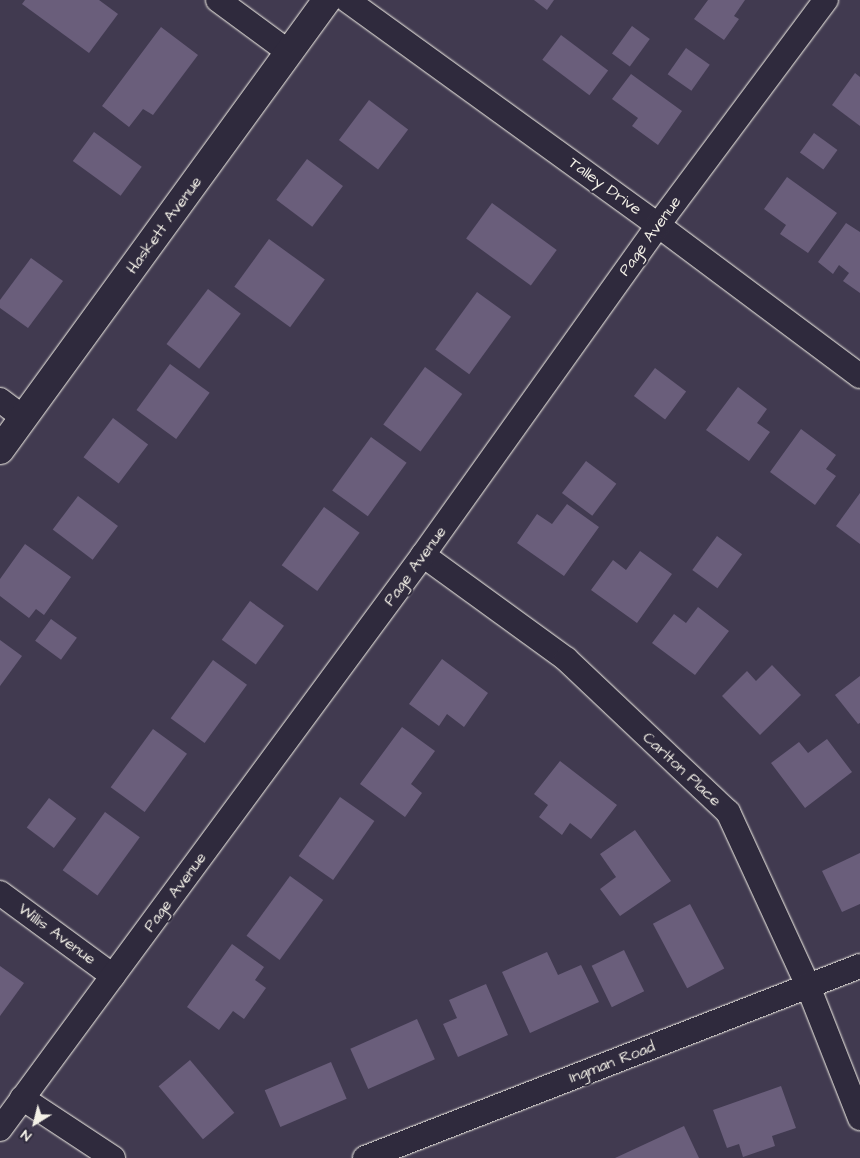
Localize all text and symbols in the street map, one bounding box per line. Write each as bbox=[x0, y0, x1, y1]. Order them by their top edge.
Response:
street label: Talley Drive bbox=[565, 153, 645, 219]
street label: Haskett Avenue bbox=[122, 173, 206, 277]
street label: Page Avenue bbox=[615, 192, 685, 280]
street label: Page Avenue bbox=[380, 522, 450, 610]
street label: Carlton Place bbox=[639, 728, 725, 810]
street label: Page Avenue bbox=[140, 848, 210, 936]
street label: Willis Avenue bbox=[14, 899, 100, 969]
street label: Ingman Road bbox=[566, 1037, 658, 1087]
north arrow bbox=[10, 1098, 60, 1148]
text: N bbox=[17, 1124, 36, 1146]

